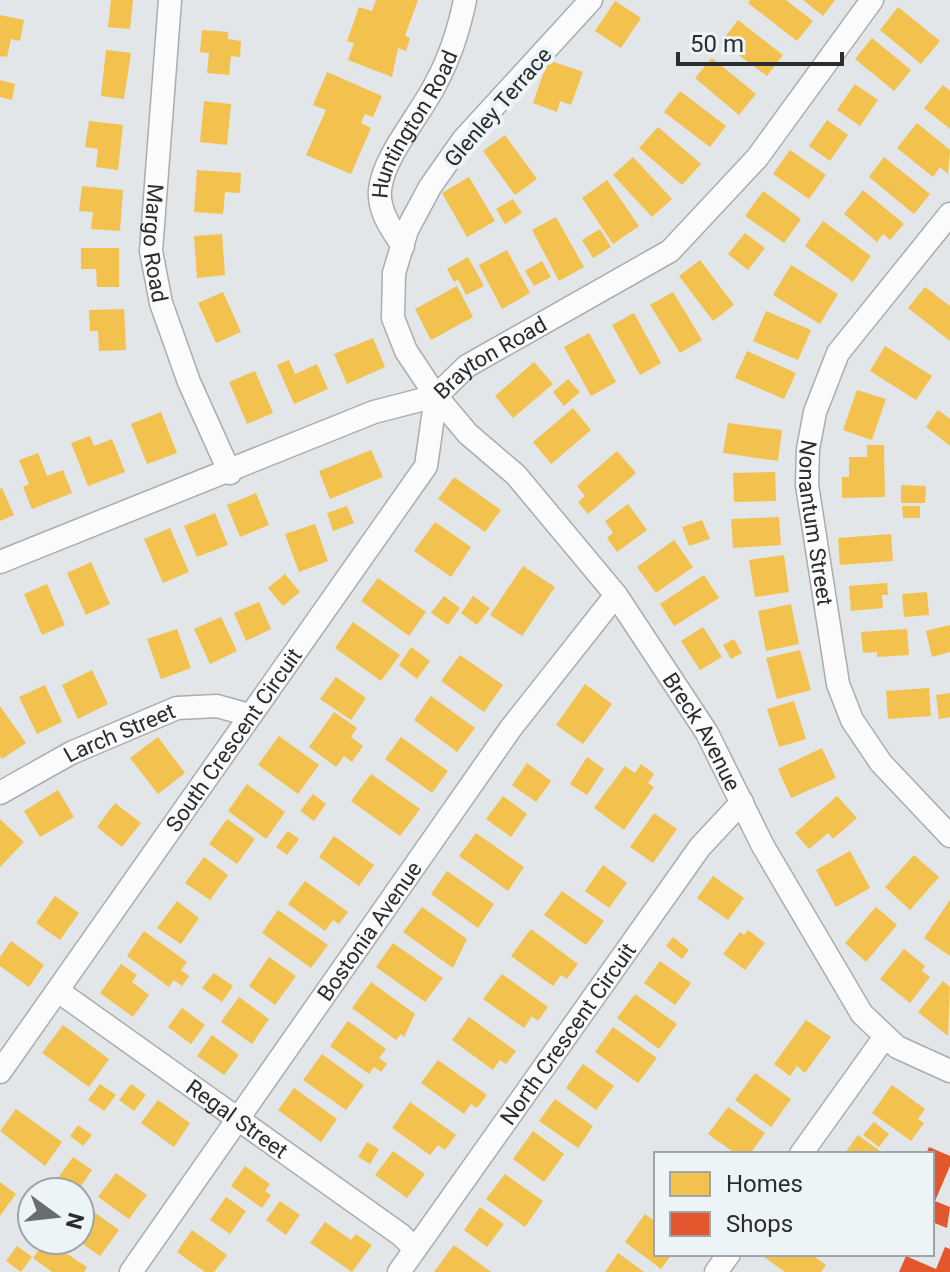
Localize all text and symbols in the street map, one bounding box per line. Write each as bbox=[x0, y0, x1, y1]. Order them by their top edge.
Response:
scale bar bbox=[678, 16, 842, 66]
text: 50 m bbox=[690, 30, 744, 58]
street label: Glenley Terrace bbox=[439, 42, 557, 172]
street label: Huntington Road bbox=[367, 47, 462, 199]
street label: Margo Road bbox=[138, 183, 173, 304]
street label: Brayton Road bbox=[429, 311, 551, 404]
street label: Nonantum Street bbox=[794, 438, 838, 607]
street label: South Crescent Circuit bbox=[160, 643, 307, 836]
street label: Breck Avenue bbox=[658, 668, 746, 795]
street label: Larch Street bbox=[59, 698, 179, 767]
street label: Bostonia Avenue bbox=[312, 857, 426, 1005]
street label: North Crescent Circuit bbox=[495, 938, 641, 1129]
street label: Regal Street bbox=[182, 1074, 293, 1163]
legend bbox=[654, 1152, 934, 1256]
text: Homes bbox=[726, 1170, 803, 1198]
north arrow bbox=[16, 1176, 96, 1256]
text: N bbox=[61, 1210, 89, 1232]
text: Shops bbox=[726, 1210, 793, 1238]

